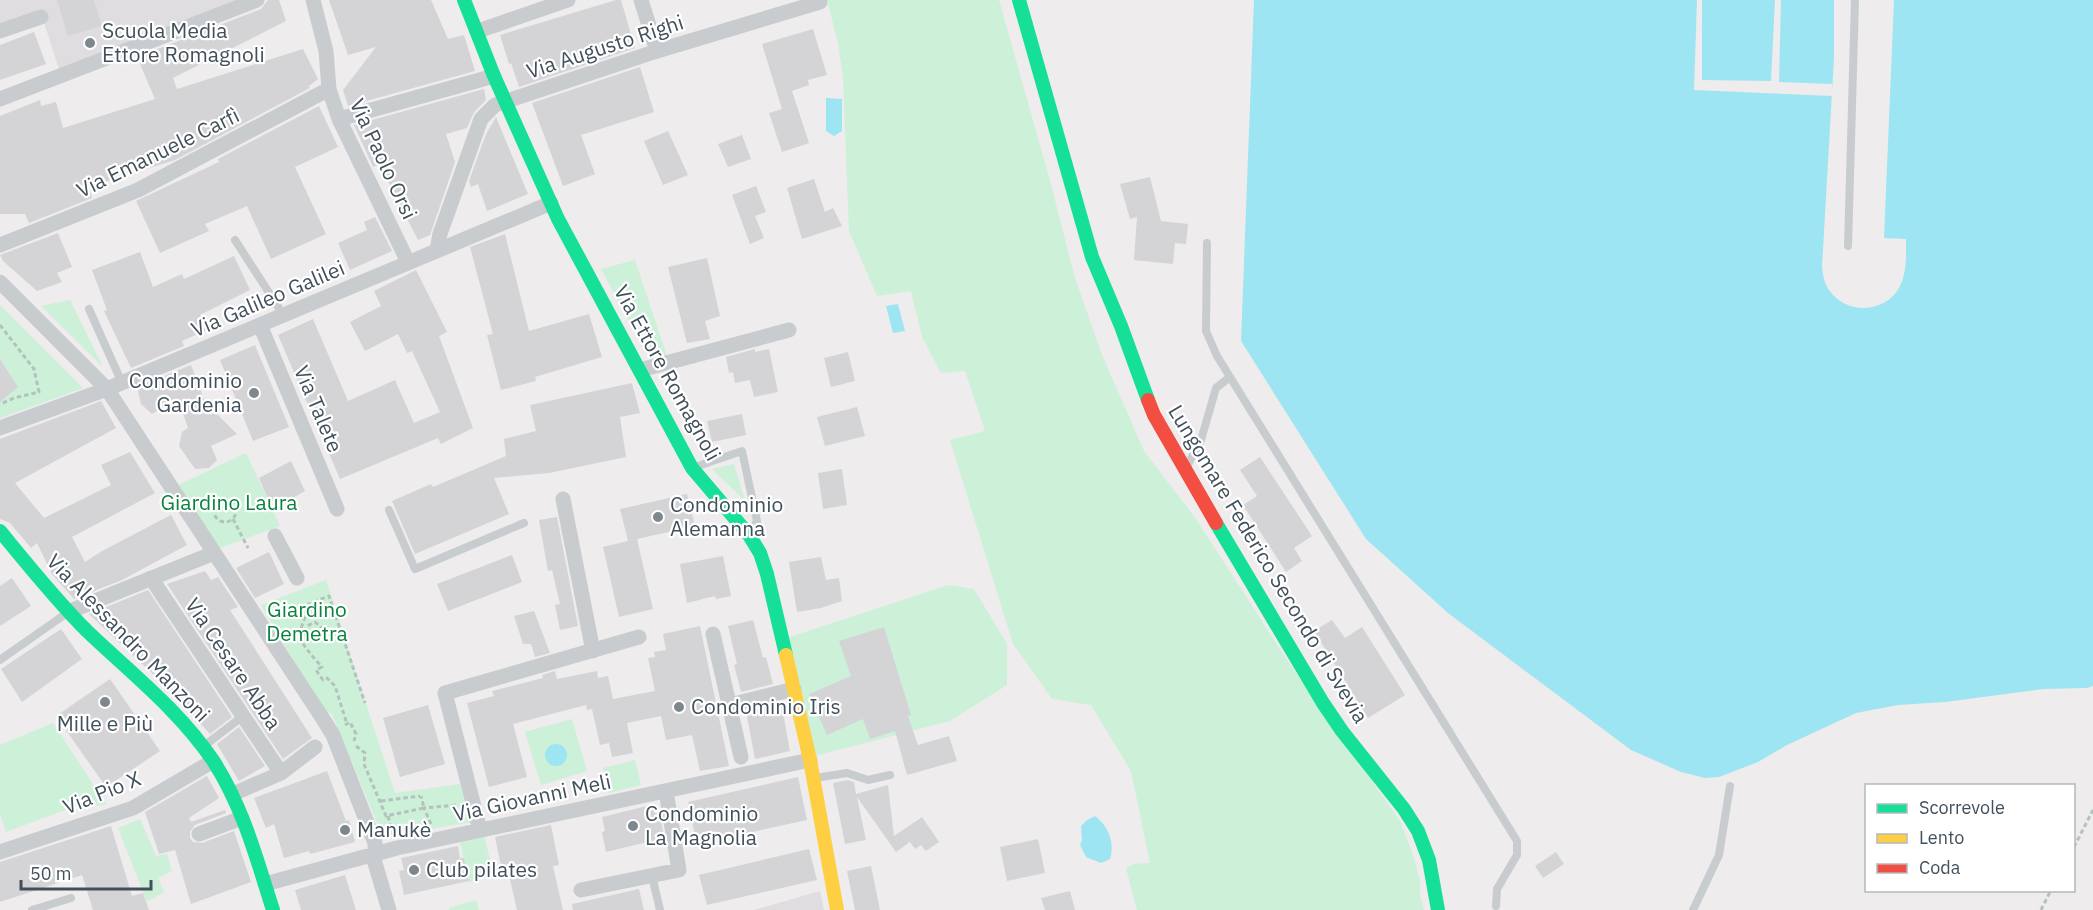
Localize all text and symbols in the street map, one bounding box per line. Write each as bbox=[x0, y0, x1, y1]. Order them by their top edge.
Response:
street label: Via Augusto Righi bbox=[523, 7, 687, 85]
place label: Scuola Media Ettore Romagnoli bbox=[102, 16, 265, 68]
marker: Scuola Media Ettore Romagnoli bbox=[83, 36, 97, 50]
street label: Via Paolo Orsi bbox=[344, 94, 424, 223]
street label: Via Emanuele Carfì bbox=[71, 101, 244, 204]
street label: Via Galileo Galilei bbox=[187, 253, 349, 343]
street label: Via Ettore Romagnoli bbox=[608, 280, 728, 465]
street label: Via Talete bbox=[288, 361, 350, 456]
place label: Condominio Gardenia bbox=[129, 366, 242, 418]
marker: Condominio Gardenia bbox=[247, 386, 261, 400]
street label: Lungomare Federico Secondo di Svevia bbox=[1162, 399, 1375, 728]
park label: Giardino Laura bbox=[160, 488, 298, 516]
place label: Condominio Alemanna bbox=[670, 490, 783, 542]
marker: Condominio Alemanna bbox=[651, 510, 665, 524]
street label: Via Alessandro Manzoni bbox=[41, 547, 216, 727]
street label: Via Cesare Abba bbox=[179, 592, 288, 735]
park label: Giardino Demetra bbox=[266, 595, 348, 647]
place label: Condominio Iris bbox=[691, 692, 841, 720]
marker: Mille e Più bbox=[98, 695, 112, 709]
marker: Condominio Iris bbox=[672, 700, 686, 714]
place label: Mille e Più bbox=[57, 709, 153, 737]
street label: Via Pio X bbox=[58, 764, 145, 820]
street label: Via Giovanni Meli bbox=[450, 767, 613, 827]
legend bbox=[1865, 784, 2075, 892]
text: Scorrevole bbox=[1919, 796, 2005, 819]
place label: Condominio La Magnolia bbox=[645, 799, 758, 851]
place label: Manukè bbox=[357, 815, 431, 843]
marker: Condominio La Magnolia bbox=[626, 819, 640, 833]
marker: Manukè bbox=[338, 823, 352, 837]
text: Lento bbox=[1919, 826, 1964, 849]
scale bar bbox=[21, 853, 152, 891]
place label: Club pilates bbox=[426, 855, 537, 883]
text: Coda bbox=[1919, 856, 1961, 879]
text: 50 m bbox=[30, 862, 72, 885]
marker: Club pilates bbox=[407, 863, 421, 877]

